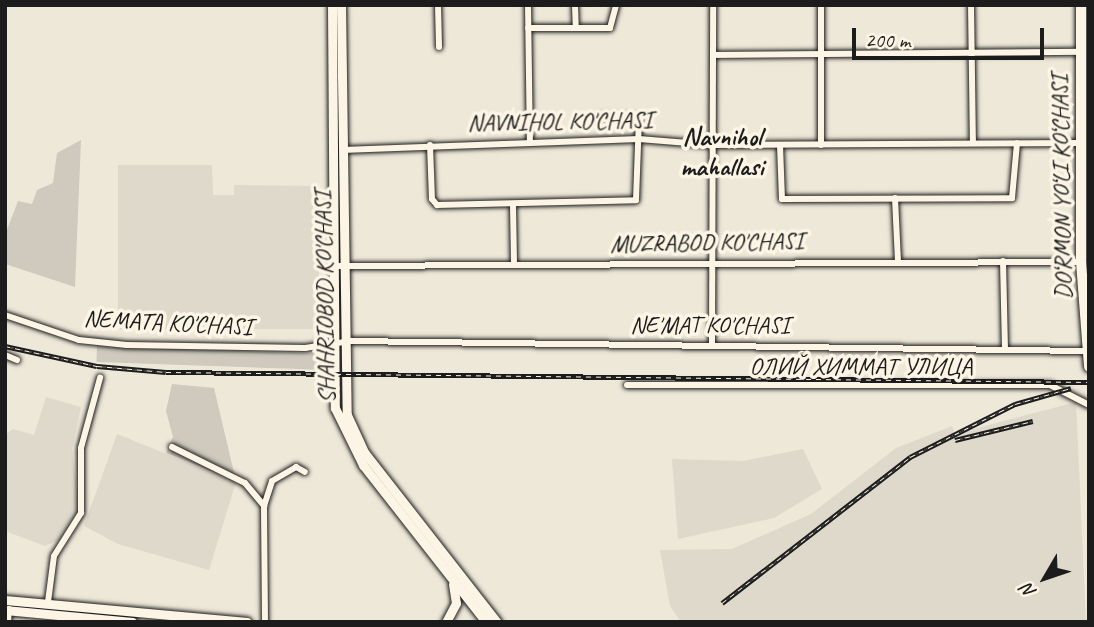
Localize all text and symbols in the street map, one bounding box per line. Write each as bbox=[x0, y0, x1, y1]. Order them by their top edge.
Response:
scale bar bbox=[856, 14, 1048, 58]
text: 200 m bbox=[865, 27, 910, 53]
street label: DO‘RMON YO‘LI KO‘CHASI bbox=[1046, 74, 1078, 300]
street label: NAVNIHOL KO'CHASI bbox=[467, 106, 653, 138]
district label: Navnihol mahallasi bbox=[680, 121, 764, 182]
street label: SHAHRIOBOD KO'CHASI bbox=[309, 190, 341, 404]
street label: MUZRABOD KO'CHASI bbox=[610, 227, 804, 259]
street label: NEMATA KO'CHASI bbox=[83, 304, 253, 342]
street label: NE'MAT KO'CHASI bbox=[630, 312, 790, 340]
street label: ОЛИЙ ХИММАТ УЛИЦА bbox=[750, 353, 972, 381]
north arrow bbox=[1010, 543, 1080, 613]
text: N bbox=[1016, 579, 1042, 603]

